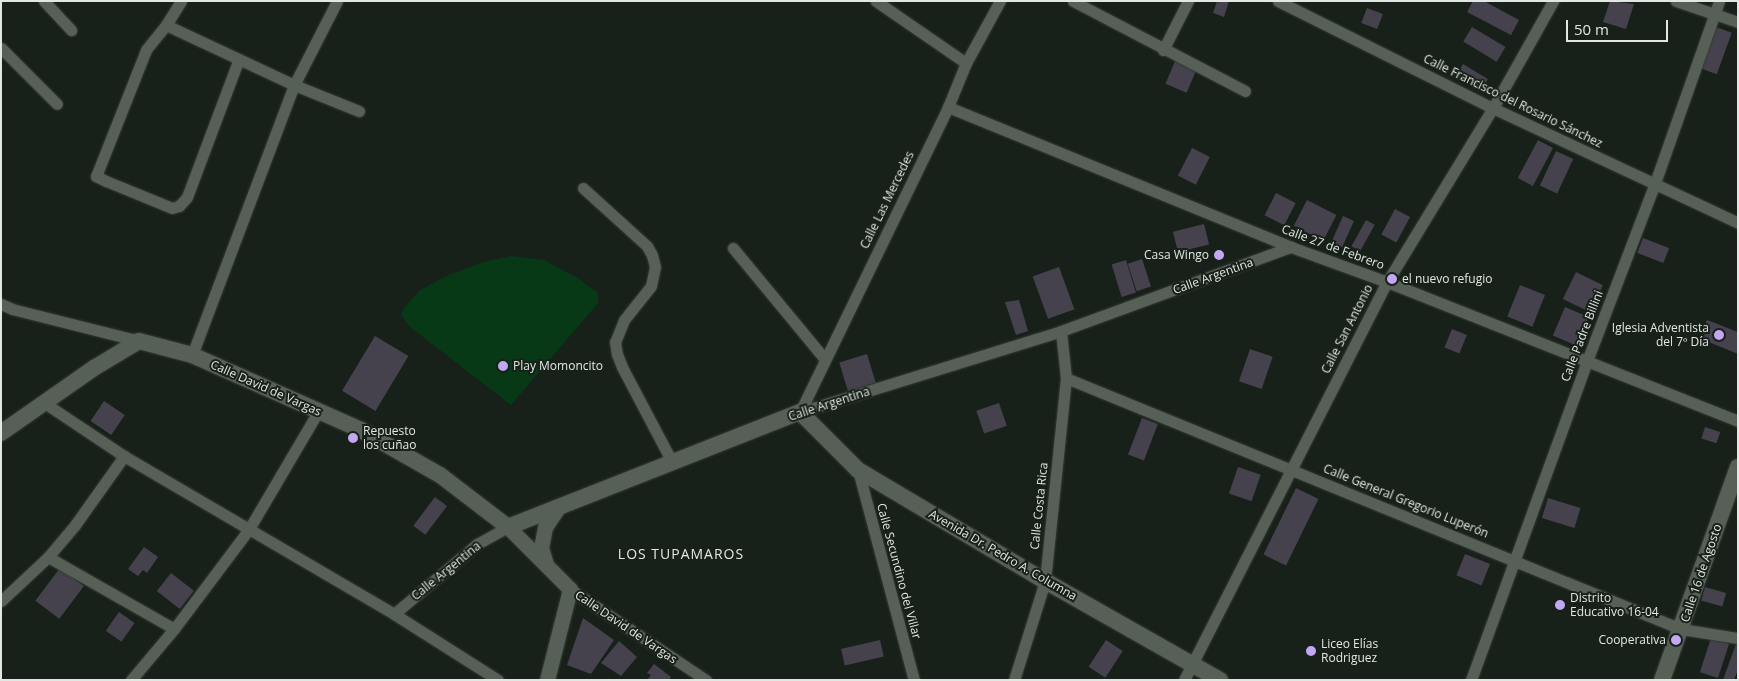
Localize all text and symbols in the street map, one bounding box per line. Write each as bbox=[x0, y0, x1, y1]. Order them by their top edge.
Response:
scale bar bbox=[1569, 10, 1672, 42]
text: 50 m bbox=[1574, 19, 1609, 39]
street label: Calle Francisco del Rosario Sánchez bbox=[1421, 51, 1605, 151]
street label: Calle Las Mercedes bbox=[857, 149, 917, 251]
street label: Calle 27 de Febrero bbox=[1280, 222, 1386, 272]
place label: Casa Wingo bbox=[1144, 248, 1209, 262]
marker: Casa Wingo bbox=[1213, 249, 1225, 261]
street label: Calle Argentina bbox=[1171, 255, 1255, 297]
place label: el nuevo refugio bbox=[1402, 272, 1492, 286]
marker: el nuevo refugio bbox=[1386, 273, 1398, 285]
street label: Calle San Antonio bbox=[1318, 282, 1376, 376]
street label: Calle Padre Billini bbox=[1558, 288, 1606, 384]
place label: Iglesia Adventista del 7º Día bbox=[1612, 321, 1709, 349]
marker: Iglesia Adventista del 7º Día bbox=[1713, 329, 1725, 341]
street label: Calle David de Vargas bbox=[208, 357, 324, 419]
place label: Play Momoncito bbox=[513, 359, 603, 373]
marker: Play Momoncito bbox=[497, 360, 509, 372]
street label: Calle Argentina bbox=[787, 384, 871, 424]
place label: Repuesto los cuñao bbox=[363, 424, 416, 452]
marker: Repuesto los cuñao bbox=[347, 432, 359, 444]
street label: Calle General Gregorio Luperón bbox=[1321, 461, 1491, 541]
street label: Calle Costa Rica bbox=[1027, 462, 1051, 550]
street label: Calle Secundino del Villar bbox=[874, 502, 924, 640]
street label: Avenida Dr. Pedro A. Columna bbox=[926, 507, 1080, 603]
street label: Calle 16 de Agosto bbox=[1677, 522, 1725, 624]
street label: Calle Argentina bbox=[409, 539, 483, 603]
district label: LOS TUPAMAROS bbox=[616, 546, 746, 562]
street label: Calle David de Vargas bbox=[572, 588, 680, 666]
place label: Distrito Educativo 16-04 bbox=[1570, 591, 1659, 619]
marker: Distrito Educativo 16-04 bbox=[1554, 599, 1566, 611]
place label: Cooperativa bbox=[1598, 633, 1666, 647]
marker: Cooperativa bbox=[1670, 634, 1682, 646]
place label: Liceo Elías Rodriguez bbox=[1321, 637, 1378, 665]
marker: Liceo Elías Rodriguez bbox=[1305, 645, 1317, 657]

